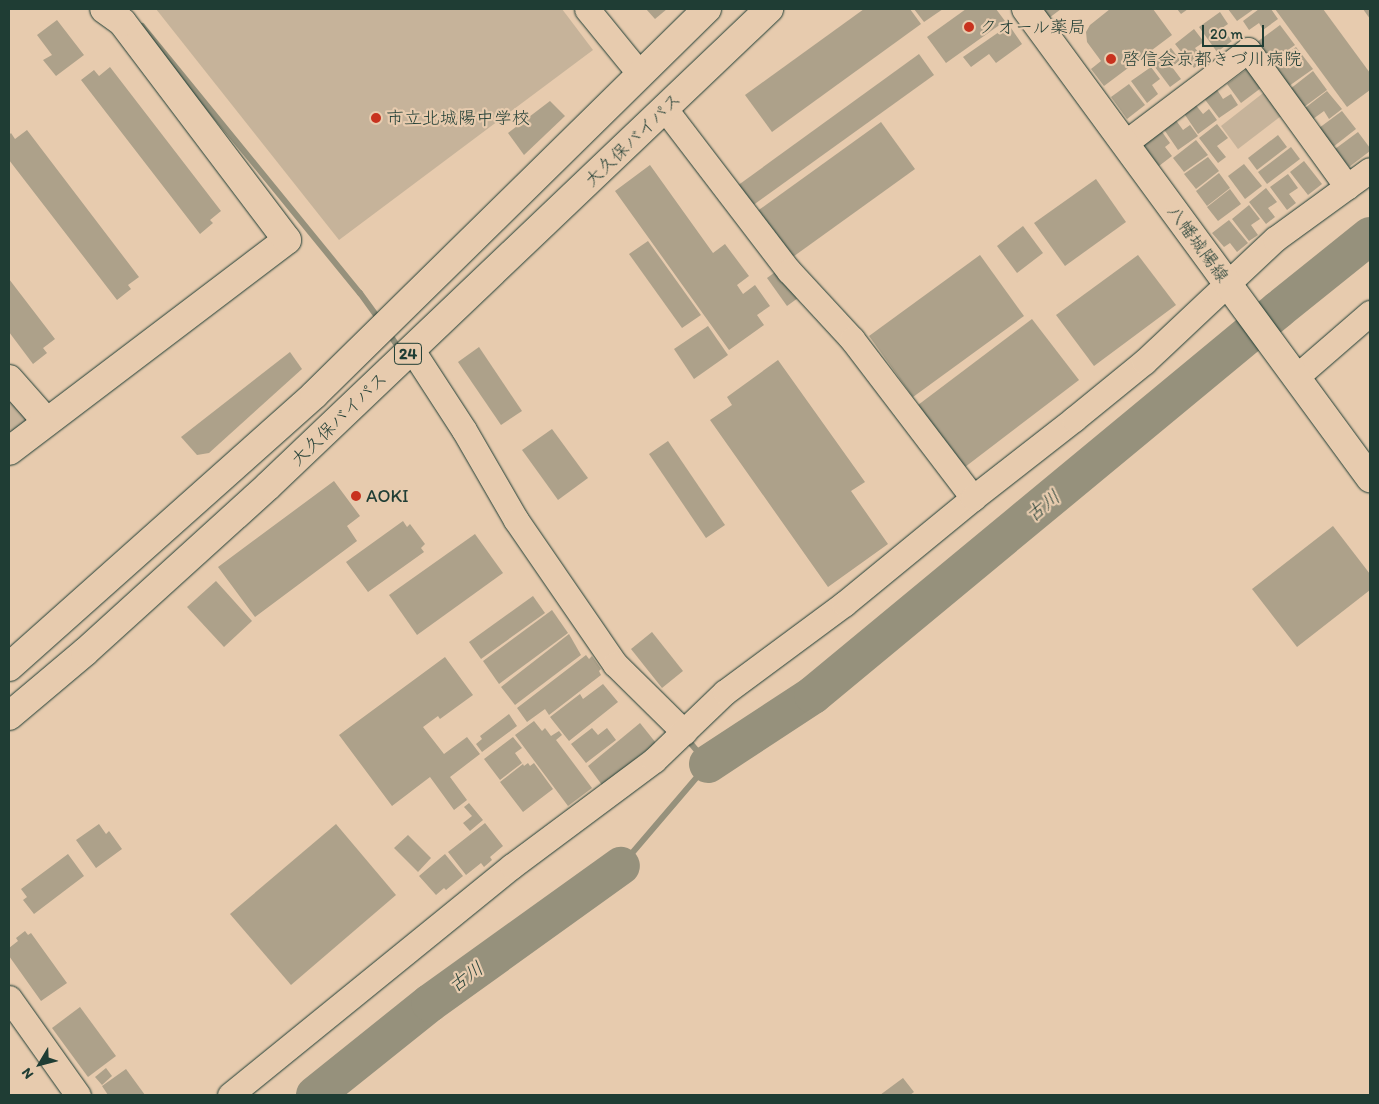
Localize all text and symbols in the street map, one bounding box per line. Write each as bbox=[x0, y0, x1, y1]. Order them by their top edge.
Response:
scale bar bbox=[1204, 15, 1266, 47]
place label: クオール薬局 bbox=[979, 16, 1087, 38]
marker: クオール薬局 bbox=[963, 21, 975, 33]
text: 20 m bbox=[1210, 25, 1243, 43]
place label: 啓信会京都きづ川病院 bbox=[1122, 48, 1302, 70]
marker: 啓信会京都きづ川病院 bbox=[1104, 52, 1118, 66]
street label: 大久保バイパス bbox=[580, 88, 686, 192]
place label: 市立北城陽中学校 bbox=[386, 107, 530, 129]
marker: 市立北城陽中学校 bbox=[370, 112, 382, 124]
street label: 八幡城陽線 bbox=[1163, 201, 1233, 287]
road number: 24 bbox=[393, 340, 423, 368]
street label: 大久保バイパス bbox=[286, 367, 392, 471]
place label: AOKI bbox=[366, 485, 409, 507]
water label: 古川 bbox=[1021, 485, 1065, 527]
marker: AOKI bbox=[350, 490, 362, 502]
water label: 古川 bbox=[444, 957, 488, 997]
north arrow bbox=[15, 1039, 65, 1089]
text: N bbox=[18, 1064, 37, 1082]

